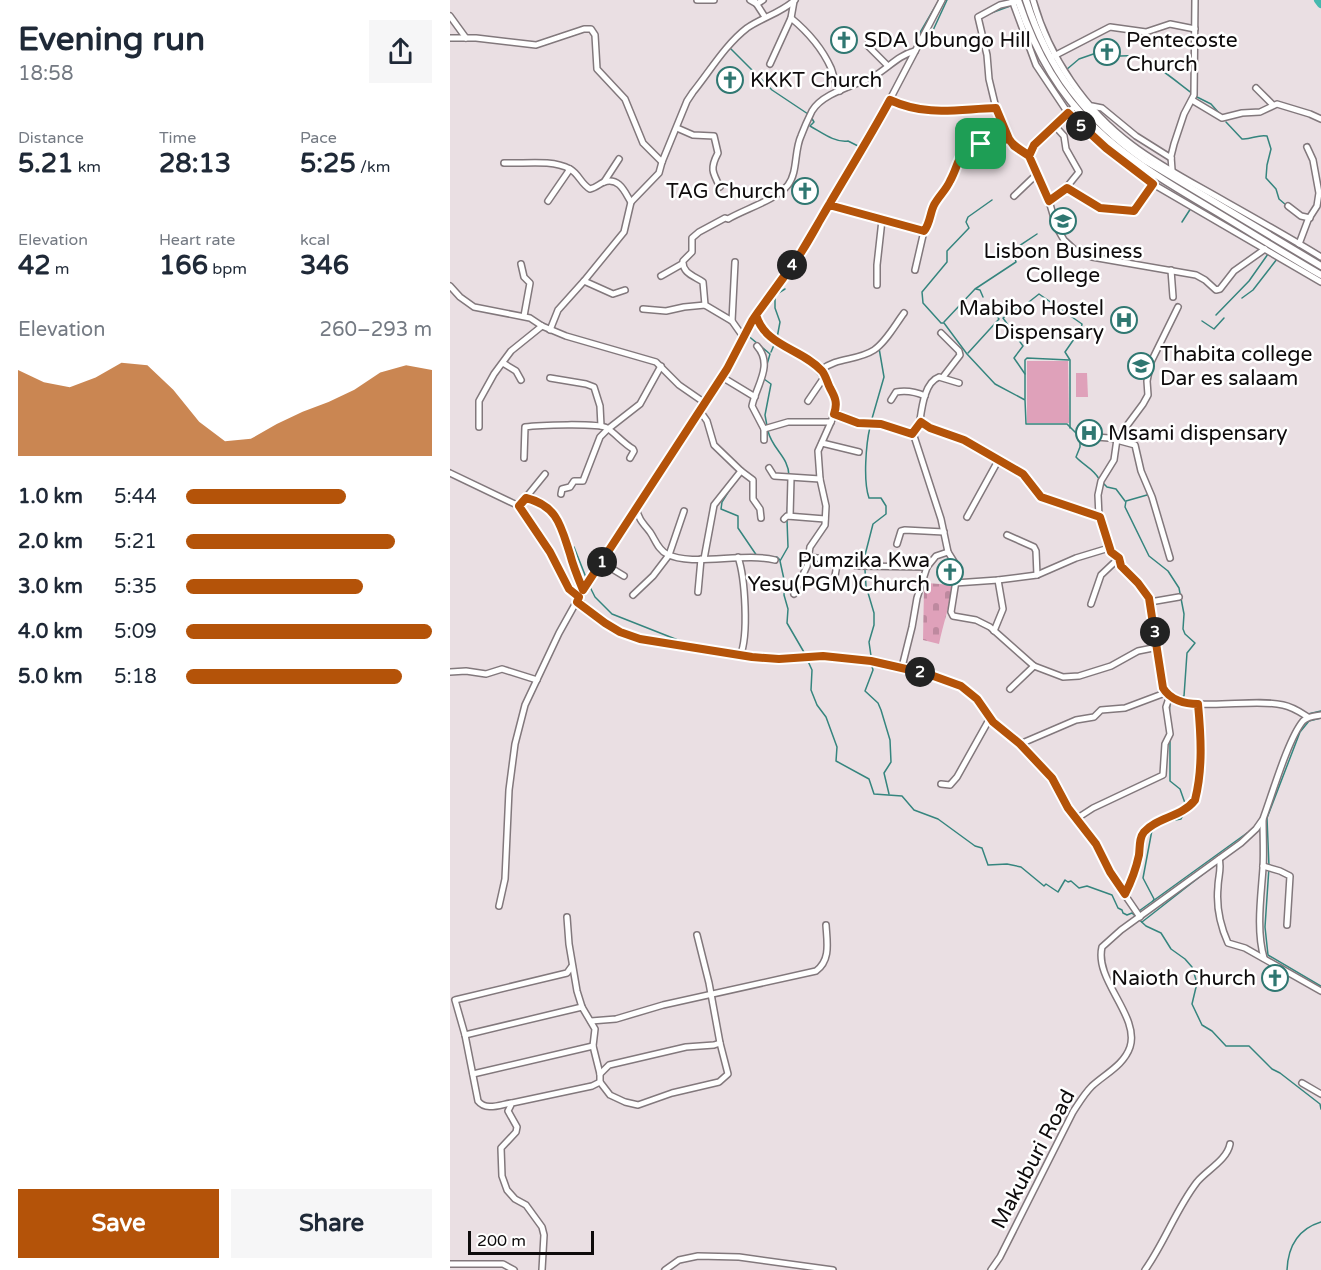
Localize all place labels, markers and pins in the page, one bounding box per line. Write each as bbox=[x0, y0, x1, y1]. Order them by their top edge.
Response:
church icon: SDA Ubungo Hill bbox=[829, 25, 859, 55]
place label: SDA Ubungo Hill bbox=[864, 28, 1031, 53]
place label: Pentecoste Church bbox=[1126, 28, 1238, 77]
church icon: Pentecoste Church bbox=[1092, 37, 1122, 67]
church icon: KKKT Church bbox=[715, 65, 745, 95]
place label: KKKT Church bbox=[750, 68, 882, 93]
pin: 5 bbox=[1066, 111, 1096, 141]
pin bbox=[955, 118, 1006, 169]
church icon: TAG Church bbox=[790, 176, 820, 206]
place label: TAG Church bbox=[666, 179, 786, 204]
school or university icon: Lisbon Business College bbox=[1048, 206, 1078, 236]
place label: Lisbon Business College bbox=[983, 239, 1143, 288]
pin: 4 bbox=[777, 250, 807, 280]
place label: Mabibo Hostel Dispensary bbox=[959, 296, 1104, 345]
hospital icon: Mabibo Hostel Dispensary bbox=[1109, 305, 1139, 335]
place label: Thabita college Dar es salaam bbox=[1160, 342, 1312, 391]
school or university icon: Thabita college Dar es salaam bbox=[1126, 351, 1156, 381]
hospital icon: Msami dispensary bbox=[1074, 418, 1104, 448]
place label: Msami dispensary bbox=[1108, 421, 1288, 446]
pin: 1 bbox=[587, 547, 617, 577]
place label: Pumzika Kwa Yesu(PGM)Church bbox=[747, 548, 930, 597]
church icon: Pumzika Kwa Yesu(PGM)Church bbox=[935, 557, 965, 587]
pin: 3 bbox=[1140, 617, 1170, 647]
pin: 2 bbox=[905, 657, 935, 687]
church icon: Naioth Church bbox=[1260, 963, 1290, 993]
place label: Naioth Church bbox=[1111, 966, 1256, 991]

